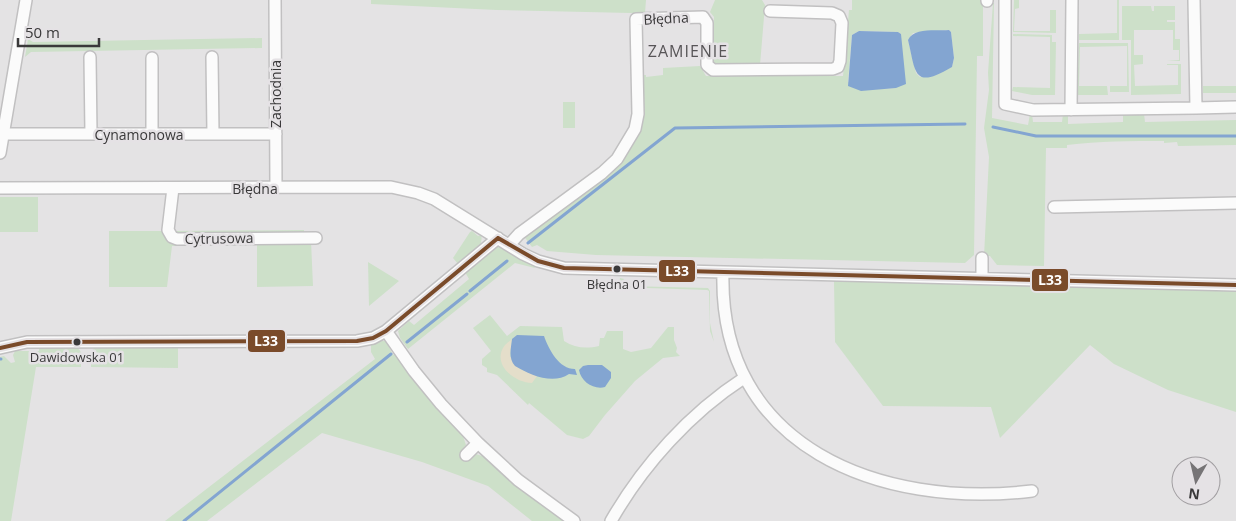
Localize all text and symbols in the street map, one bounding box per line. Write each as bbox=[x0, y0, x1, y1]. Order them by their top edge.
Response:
street label: Błędna bbox=[643, 7, 689, 29]
scale bar bbox=[18, 15, 99, 47]
text: 50 m bbox=[25, 22, 60, 42]
district label: ZAMIENIE bbox=[648, 40, 728, 62]
street label: Zachodnia bbox=[266, 60, 285, 128]
street label: Cynamonowa bbox=[94, 125, 184, 144]
street label: Błędna bbox=[232, 179, 278, 198]
street label: Cytrusowa bbox=[184, 228, 254, 248]
line badge: L33 bbox=[658, 259, 696, 283]
text: L33 bbox=[665, 261, 689, 280]
marker: Błędna 01 bbox=[612, 264, 622, 274]
line badge: L33 bbox=[1031, 268, 1069, 292]
text: L33 bbox=[1038, 270, 1062, 289]
place label: Błędna 01 bbox=[587, 275, 647, 293]
line badge: L33 bbox=[247, 329, 286, 353]
text: L33 bbox=[254, 331, 278, 350]
marker: Dawidowska 01 bbox=[72, 337, 82, 347]
place label: Dawidowska 01 bbox=[30, 348, 124, 366]
north arrow bbox=[1171, 456, 1221, 506]
text: N bbox=[1187, 484, 1201, 505]

